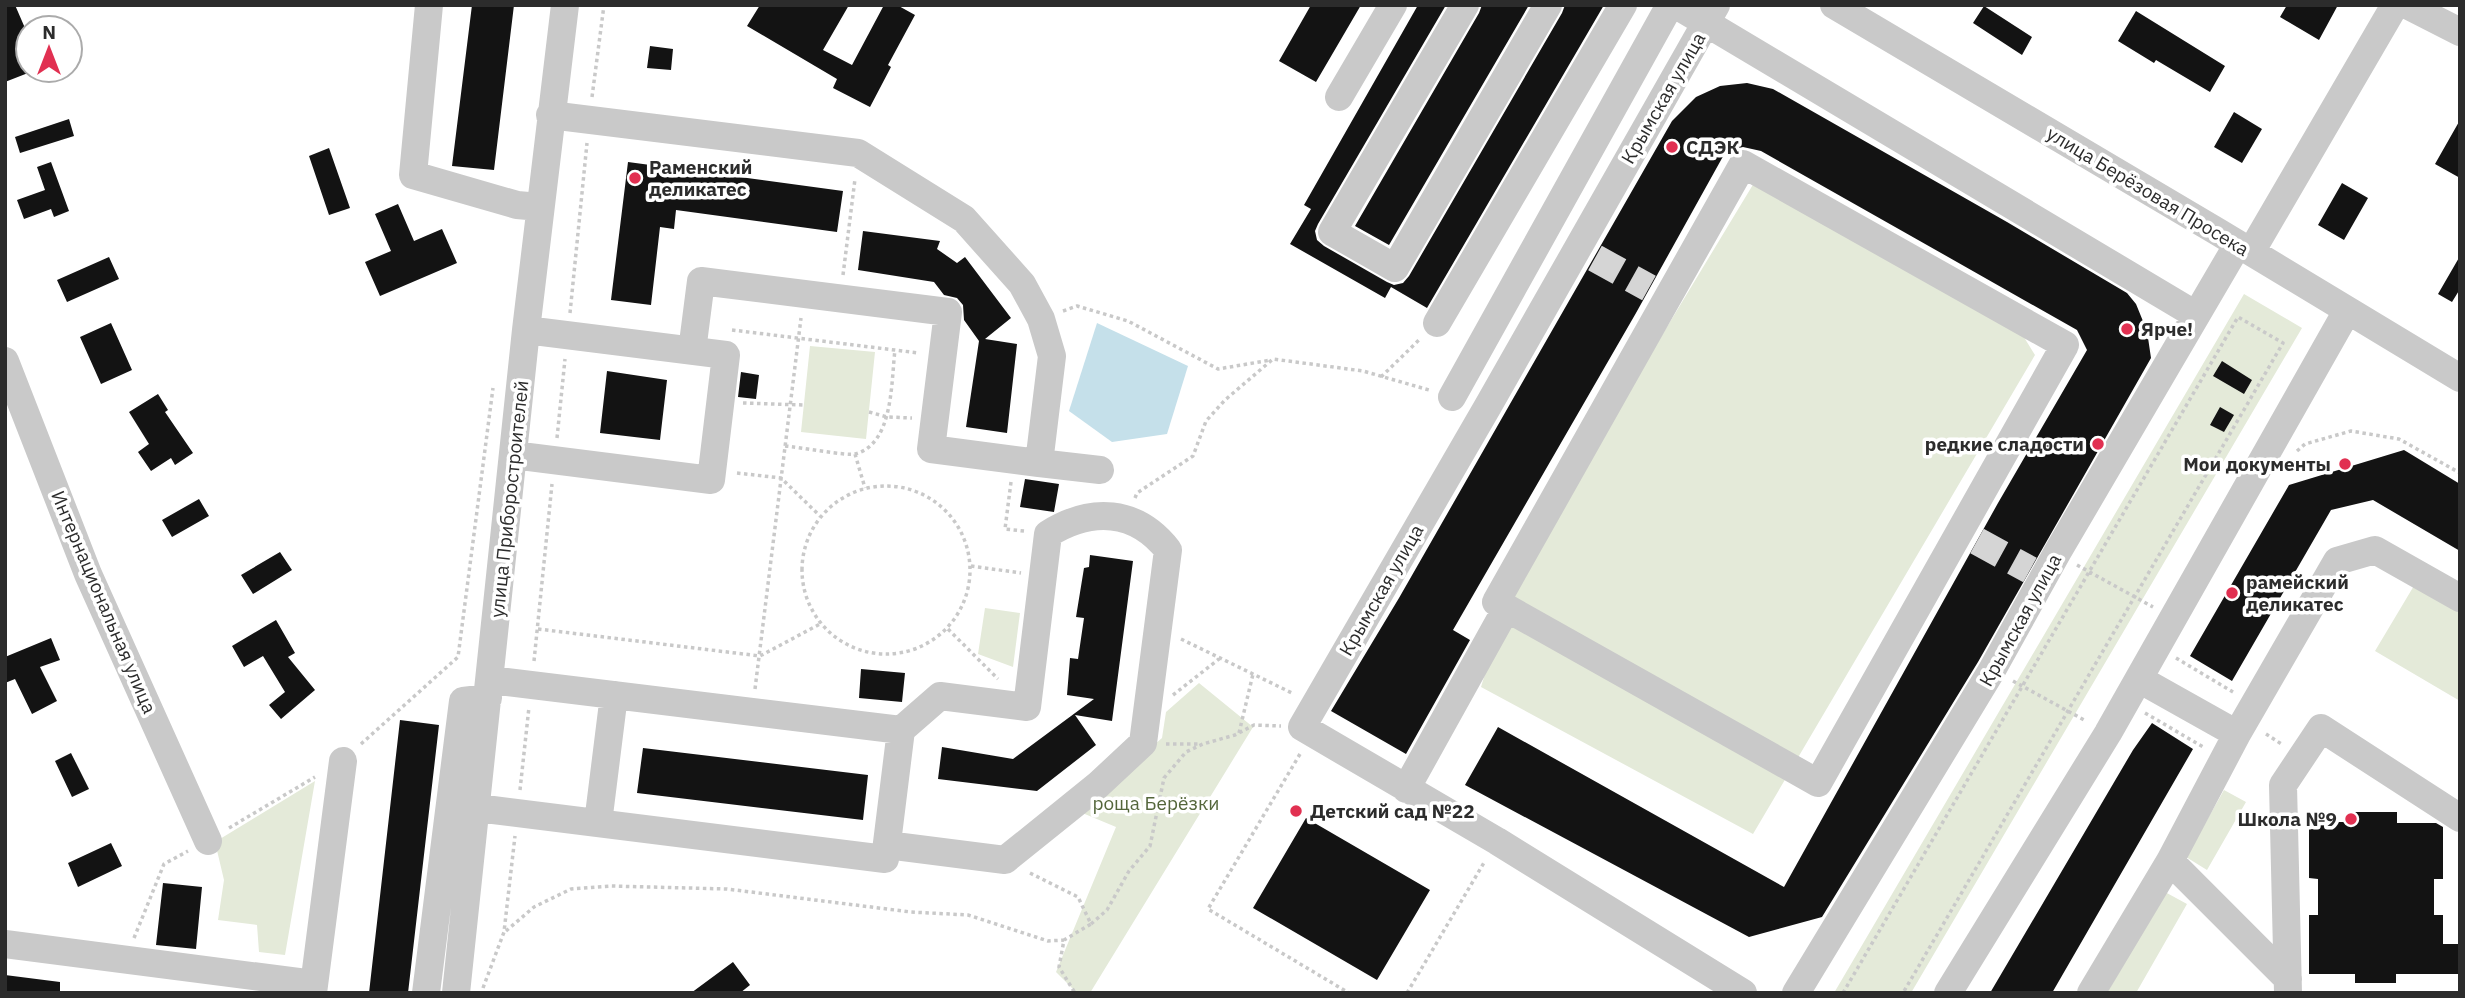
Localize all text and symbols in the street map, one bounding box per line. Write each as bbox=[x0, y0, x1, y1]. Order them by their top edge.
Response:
north arrow bbox=[14, 14, 84, 84]
text: N bbox=[42, 20, 56, 44]
street label: Крымская улица bbox=[1616, 28, 1710, 168]
street label: улица Берёзовая Просека bbox=[2043, 121, 2253, 261]
place label: СДЭК bbox=[1686, 135, 1740, 159]
marker: СДЭК bbox=[1664, 139, 1680, 155]
place label: Раменский деликатес bbox=[649, 155, 752, 201]
marker: Раменский деликатес bbox=[627, 170, 643, 186]
place label: Ярче! bbox=[2141, 317, 2193, 341]
marker: Ярче! bbox=[2119, 321, 2135, 337]
street label: улица Приборостроителей bbox=[485, 379, 533, 619]
place label: редкие сладости bbox=[1925, 432, 2084, 456]
marker: редкие сладости bbox=[2090, 436, 2106, 452]
place label: Мои документы bbox=[2183, 452, 2331, 476]
marker: Мои документы bbox=[2337, 456, 2353, 472]
street label: Интернациональная улица bbox=[46, 487, 162, 717]
street label: Крымская улица bbox=[1334, 520, 1428, 660]
street label: Крымская улица bbox=[1974, 550, 2066, 690]
place label: рамейский деликатес bbox=[2246, 570, 2349, 616]
marker: рамейский деликатес bbox=[2224, 585, 2240, 601]
park label: роща Берёзки bbox=[1092, 791, 1220, 815]
place label: Детский сад №22 bbox=[1310, 799, 1475, 823]
marker: Детский сад №22 bbox=[1288, 803, 1304, 819]
place label: Школа №9 bbox=[2237, 807, 2337, 831]
marker: Школа №9 bbox=[2343, 811, 2359, 827]

